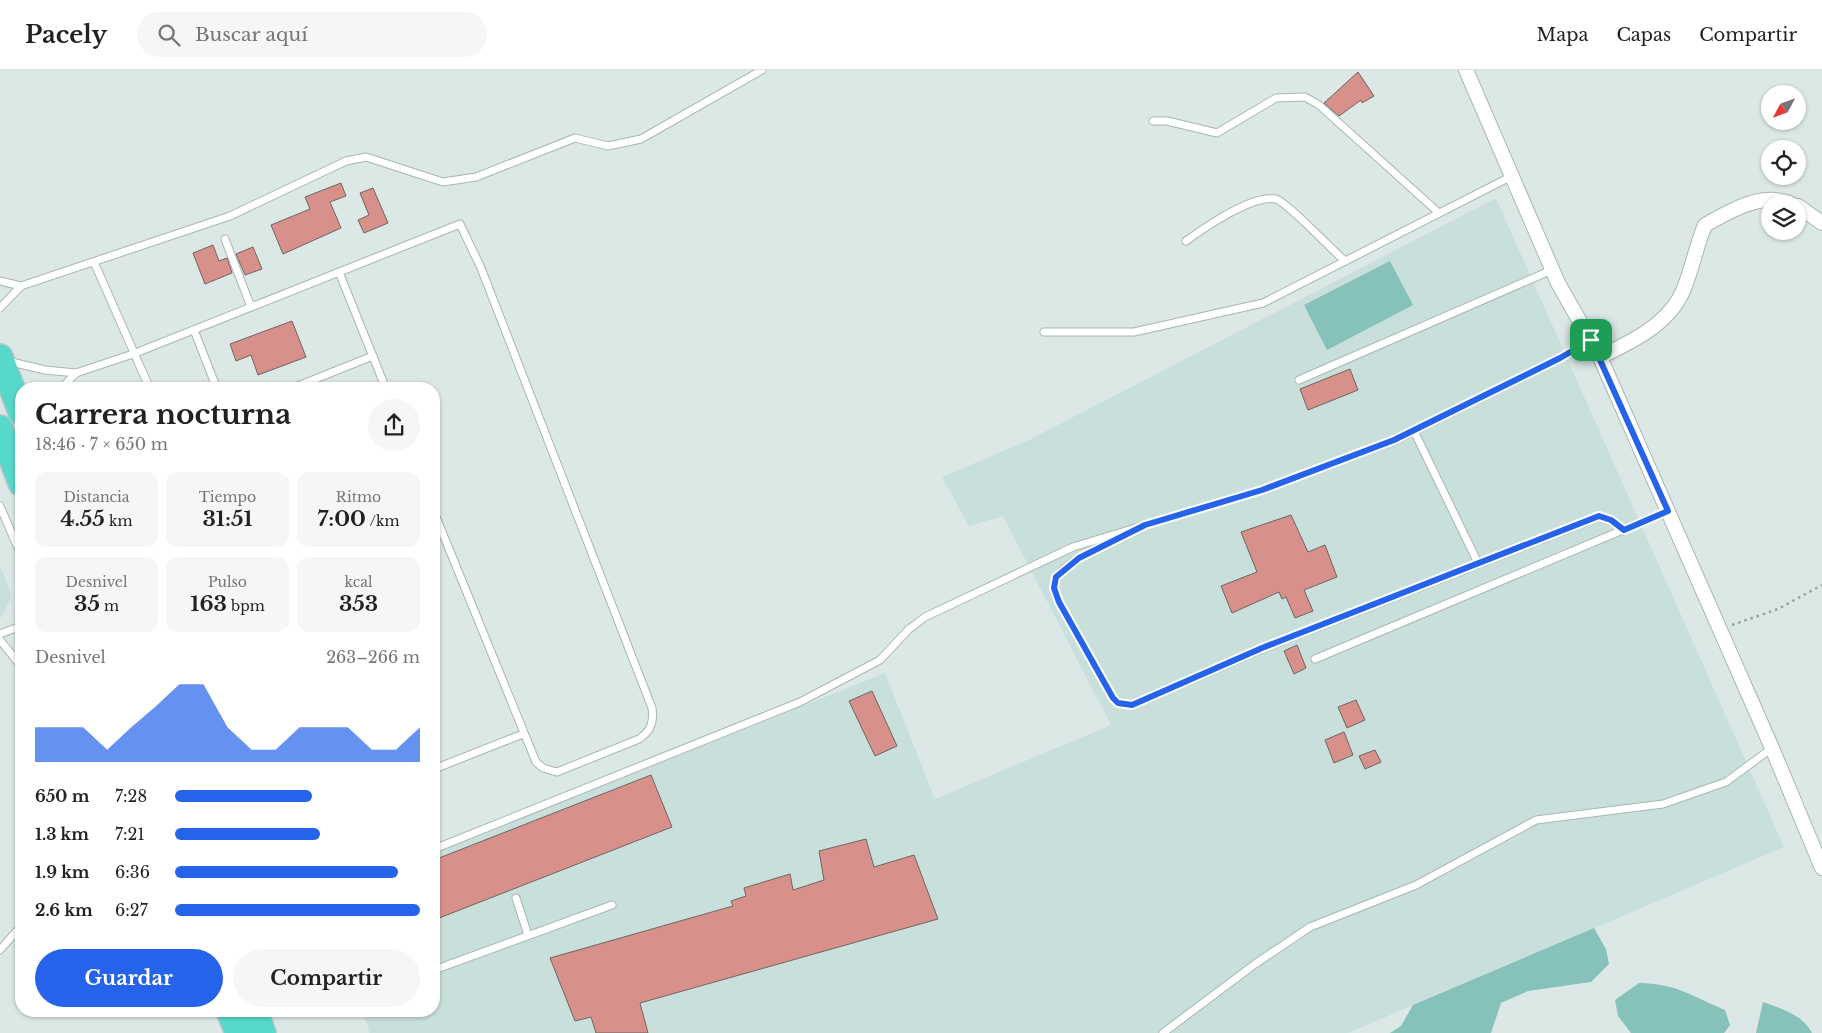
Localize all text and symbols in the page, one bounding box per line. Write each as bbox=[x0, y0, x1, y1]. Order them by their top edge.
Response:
search box bbox=[137, 12, 487, 57]
text: Pacely bbox=[25, 20, 107, 49]
icon: search bbox=[155, 21, 183, 49]
text: Buscar aquí bbox=[195, 23, 308, 46]
text: Mapa bbox=[1537, 24, 1588, 46]
text: Capas bbox=[1616, 24, 1671, 46]
text: Compartir bbox=[1699, 24, 1797, 46]
north arrow bbox=[1761, 85, 1806, 130]
map controls bbox=[1761, 85, 1806, 240]
button: locate bbox=[1761, 140, 1806, 185]
button: layers bbox=[1761, 195, 1806, 240]
pin bbox=[1570, 319, 1612, 361]
icon: arrive bbox=[1577, 326, 1605, 354]
text: Carrera nocturna bbox=[35, 397, 291, 432]
button: share bbox=[368, 399, 420, 451]
text: 18:46 · 7 × 650 m bbox=[35, 434, 168, 454]
text: Distancia bbox=[63, 488, 130, 506]
text: Tiempo bbox=[199, 488, 256, 506]
text: Ritmo bbox=[336, 488, 381, 506]
text: 4.55 bbox=[60, 506, 105, 532]
text: 31:51 bbox=[202, 506, 253, 532]
text: 7:00 bbox=[317, 506, 366, 532]
text: km bbox=[105, 512, 133, 530]
text: /km bbox=[366, 512, 400, 530]
text: Desnivel bbox=[66, 573, 127, 591]
text: Pulso bbox=[208, 573, 247, 591]
text: kcal bbox=[345, 573, 372, 591]
text: 35 bbox=[74, 591, 100, 617]
text: 163 bbox=[190, 591, 227, 617]
text: 353 bbox=[339, 591, 378, 617]
text: m bbox=[100, 597, 119, 615]
text: bpm bbox=[227, 597, 265, 615]
text: Desnivel bbox=[35, 647, 106, 667]
text: 263–266 m bbox=[326, 647, 420, 667]
text: 650 m bbox=[35, 786, 89, 806]
text: 7:28 bbox=[115, 786, 147, 806]
text: 1.3 km bbox=[35, 824, 89, 844]
text: 7:21 bbox=[115, 824, 145, 844]
text: 1.9 km bbox=[35, 862, 90, 882]
text: 6:36 bbox=[115, 862, 150, 882]
text: 2.6 km bbox=[35, 900, 93, 920]
text: 6:27 bbox=[115, 900, 148, 920]
button: Guardar bbox=[35, 949, 223, 1007]
button: Compartir bbox=[233, 949, 420, 1007]

